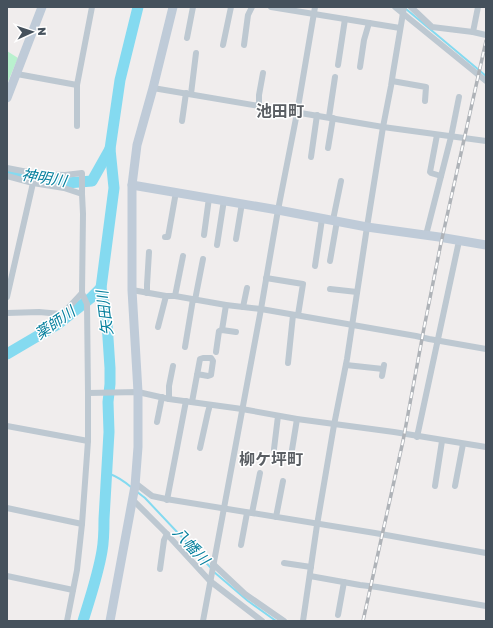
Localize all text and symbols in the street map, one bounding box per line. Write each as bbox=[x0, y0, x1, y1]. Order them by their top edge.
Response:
north arrow bbox=[12, 12, 52, 52]
text: N bbox=[36, 27, 49, 36]
district label: 池田町 bbox=[256, 101, 304, 121]
water label: 神明川 bbox=[21, 165, 70, 190]
water label: 矢田川 bbox=[92, 288, 116, 337]
water label: 薬師川 bbox=[31, 301, 80, 342]
district label: 柳ケ坪町 bbox=[239, 449, 303, 469]
water label: 八幡川 bbox=[170, 523, 215, 569]

